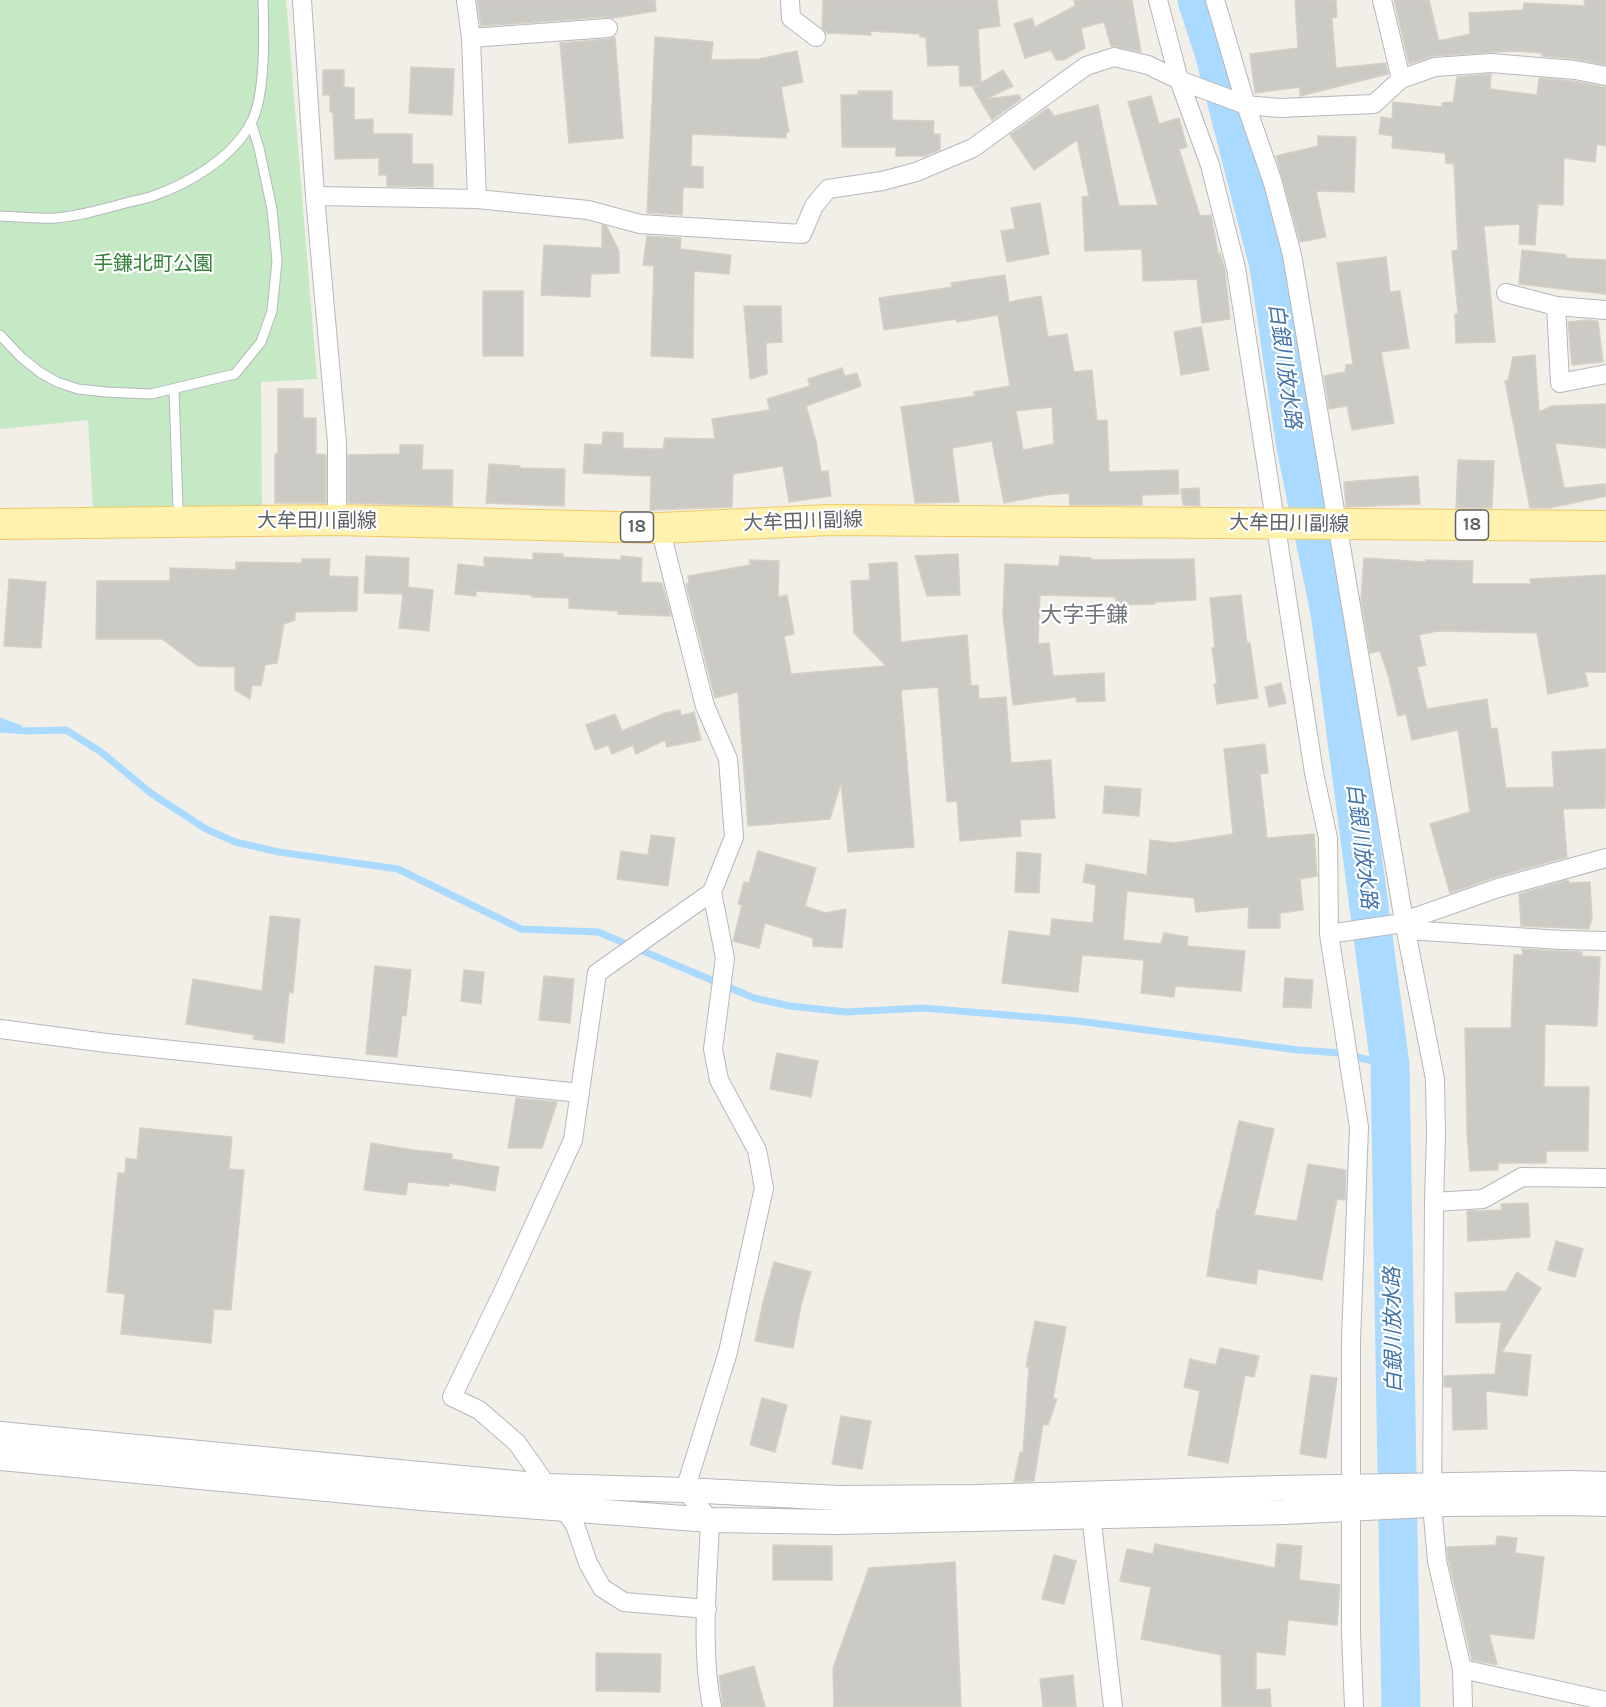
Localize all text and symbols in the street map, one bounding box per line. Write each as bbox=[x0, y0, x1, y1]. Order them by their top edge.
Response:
park label: 手鎌北町公園 bbox=[93, 252, 213, 276]
water label: 白銀川放水路 bbox=[1263, 302, 1305, 430]
street label: 大牟田川副線 bbox=[743, 508, 863, 536]
street label: 大牟田川副線 bbox=[257, 509, 377, 533]
road number: 18 bbox=[1456, 510, 1488, 540]
street label: 大牟田川副線 bbox=[1229, 511, 1349, 537]
road number: 18 bbox=[620, 512, 654, 542]
district label: 大字手鎌 bbox=[1040, 603, 1128, 629]
water label: 白銀川放水路 bbox=[1341, 782, 1381, 910]
water label: 白銀川放水路 bbox=[1380, 1267, 1408, 1393]

